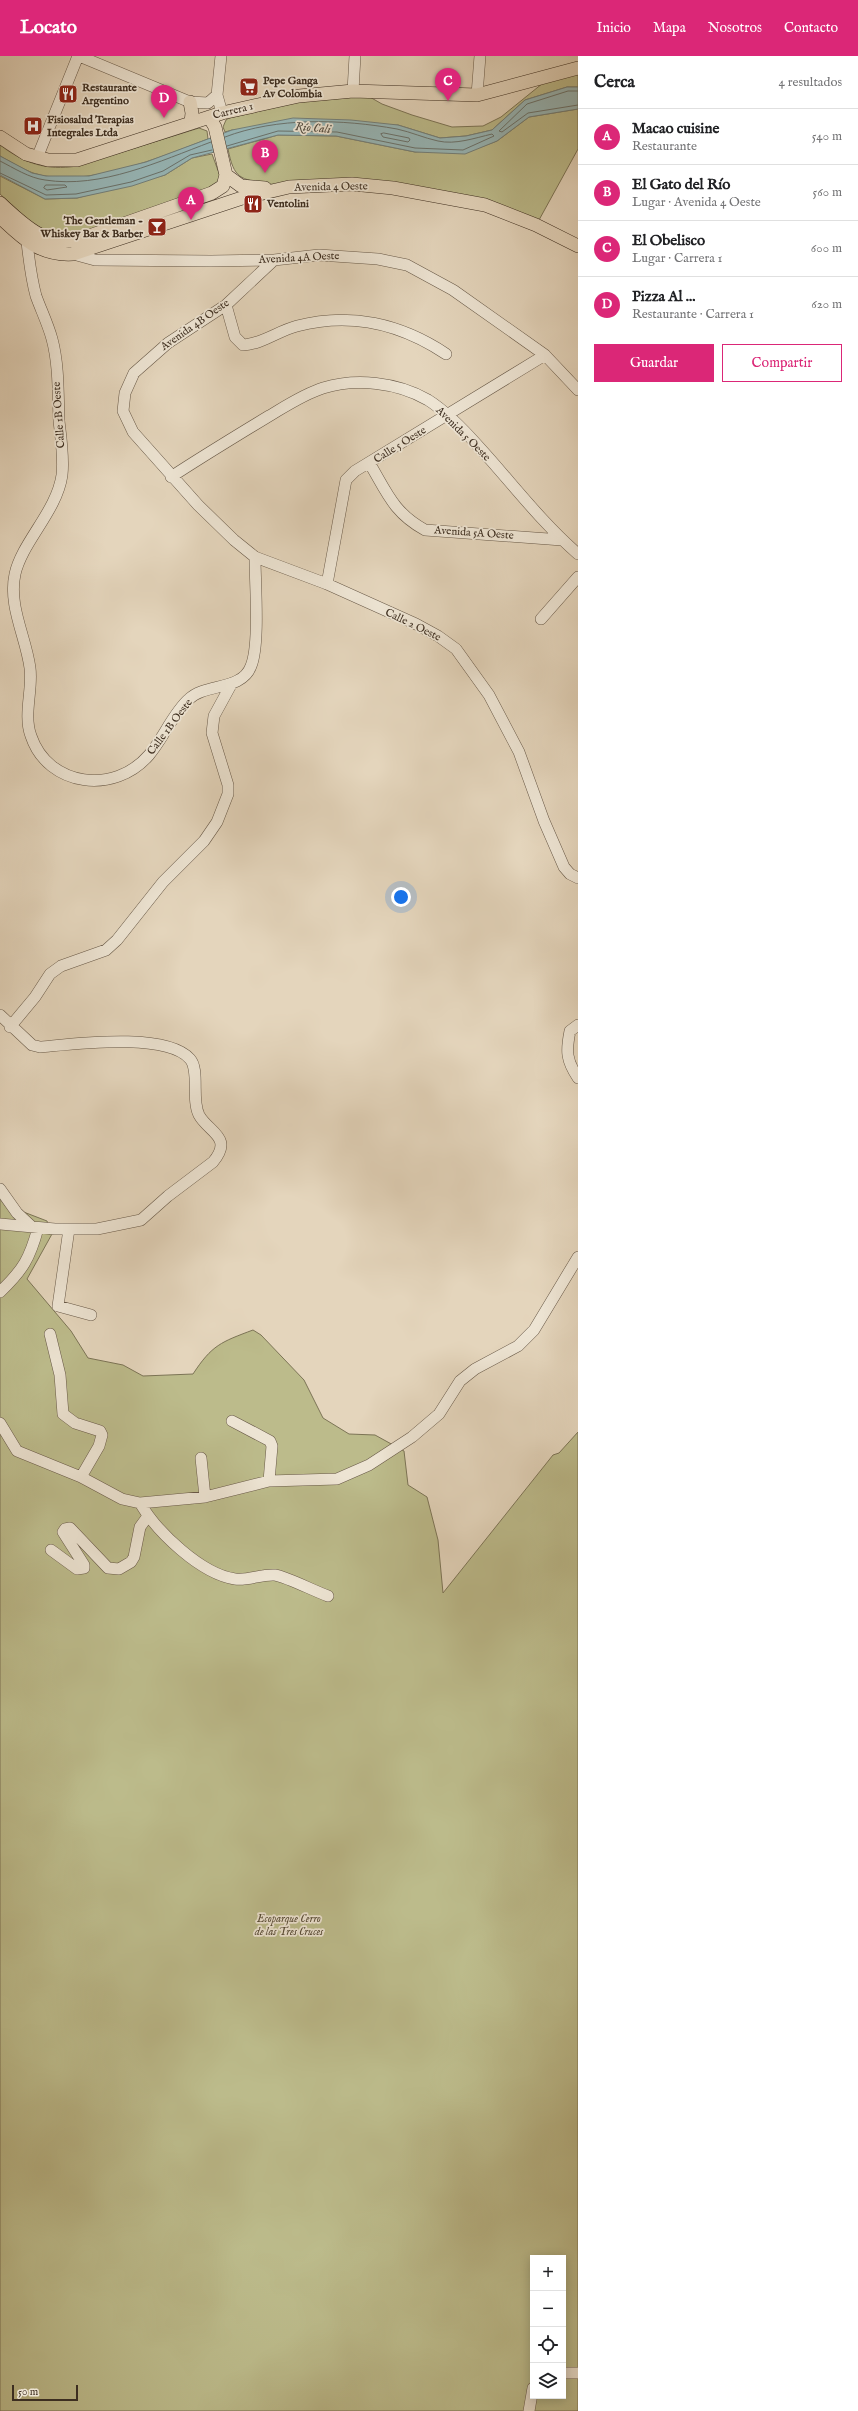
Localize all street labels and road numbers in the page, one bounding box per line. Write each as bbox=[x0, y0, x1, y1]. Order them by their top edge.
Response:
street label: Carrera 1 bbox=[211, 99, 255, 123]
street label: Avenida 4 Oeste bbox=[293, 179, 368, 195]
street label: Avenida 4A Oeste bbox=[257, 249, 340, 267]
street label: Avenida 4B Oeste bbox=[157, 296, 232, 354]
street label: Calle 1B Oeste bbox=[50, 381, 68, 449]
street label: Avenida 5 Oeste bbox=[432, 403, 493, 464]
street label: Calle 5 Oeste bbox=[371, 423, 429, 467]
street label: Avenida 5A Oeste bbox=[433, 523, 514, 543]
street label: Calle 2 Oeste bbox=[383, 605, 443, 645]
street label: Calle 1B Oeste bbox=[144, 696, 196, 758]

